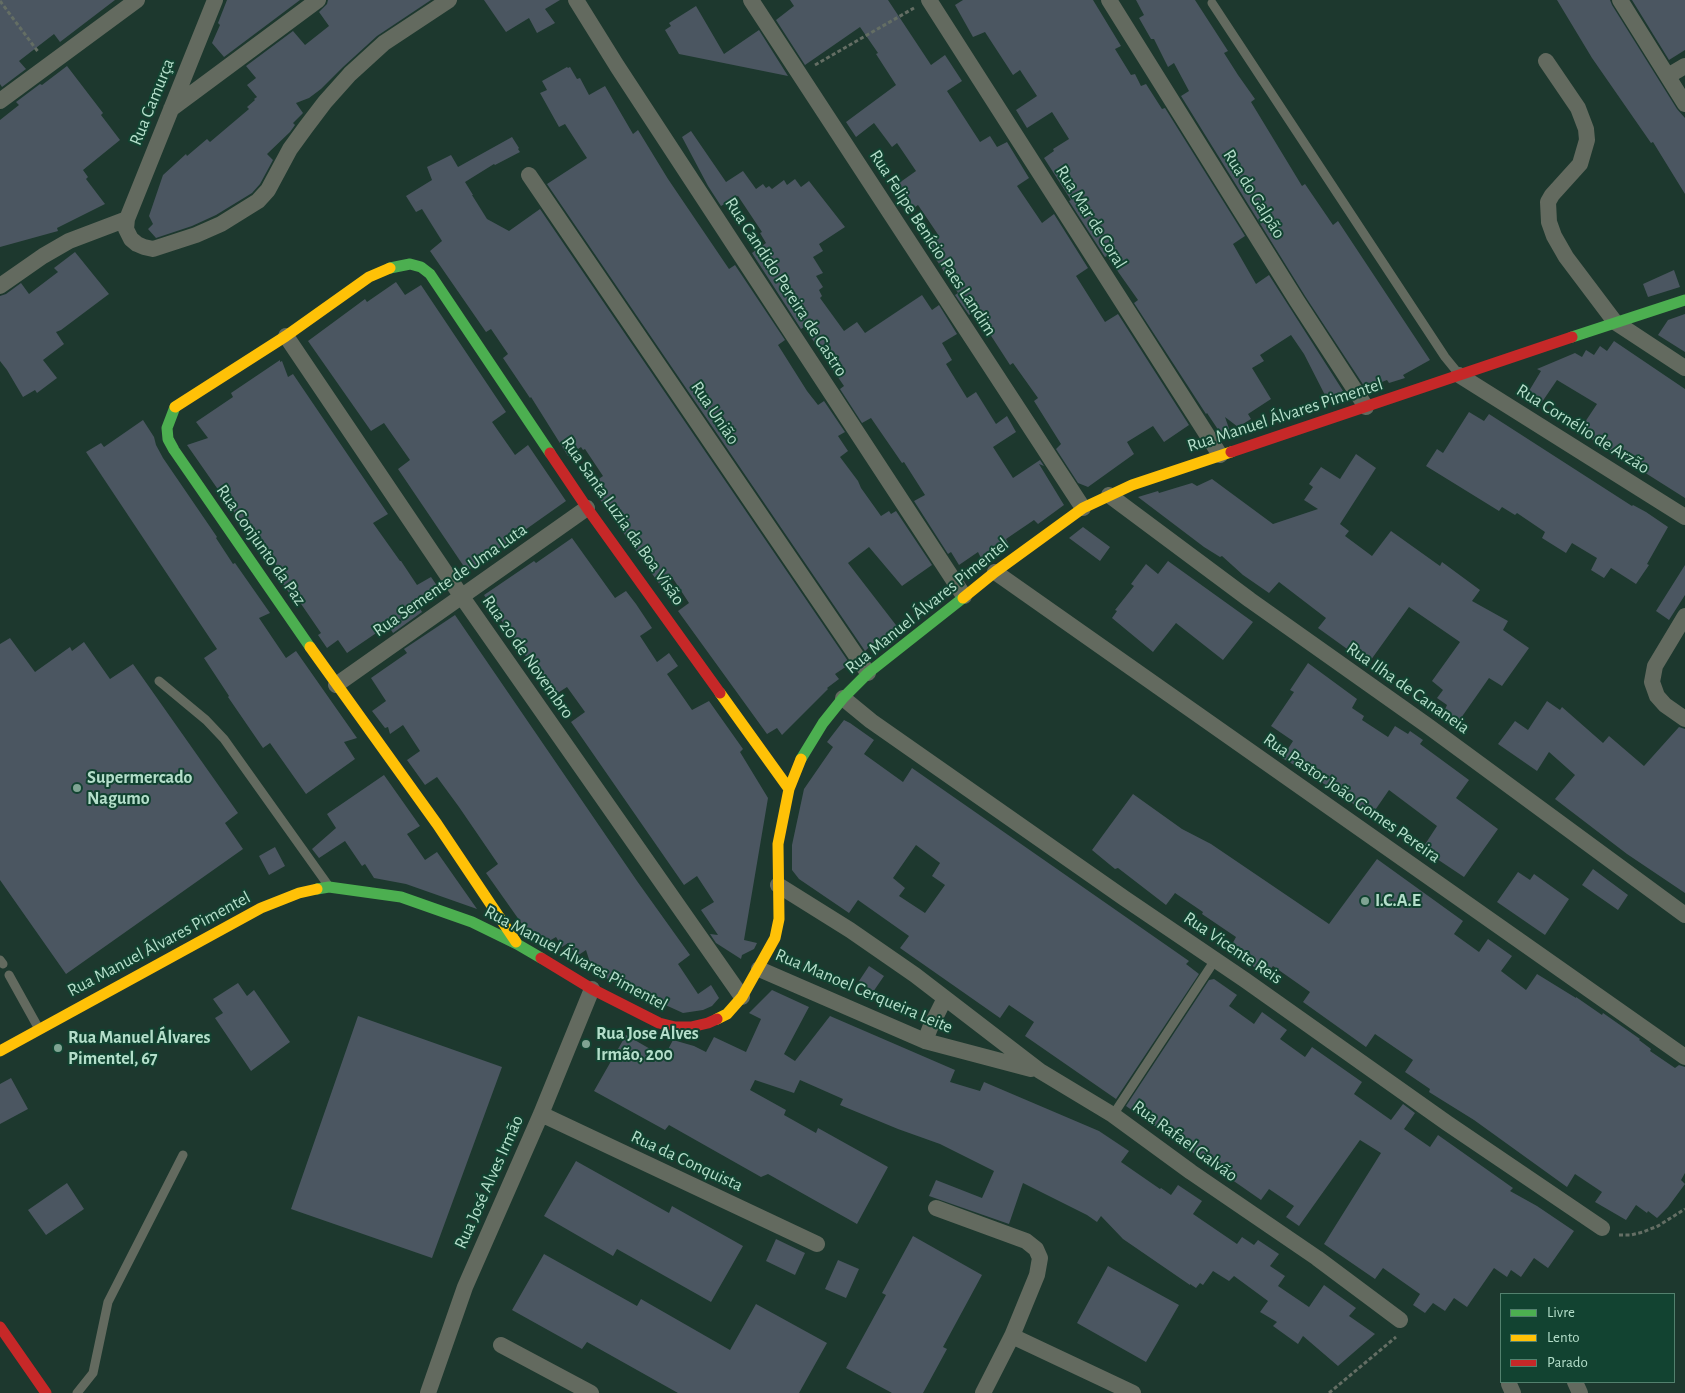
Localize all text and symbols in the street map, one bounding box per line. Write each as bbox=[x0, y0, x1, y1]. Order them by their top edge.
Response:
street label: Rua Camurça bbox=[125, 55, 179, 149]
street label: Rua do Galpão bbox=[1218, 145, 1290, 243]
street label: Rua Felipe Benício Paes Landim bbox=[865, 146, 1001, 340]
street label: Rua Mar de Coral bbox=[1051, 161, 1131, 273]
street label: Rua Candido Pereira de Castro bbox=[720, 193, 852, 381]
street label: Rua Manuel Álvares Pimentel bbox=[1184, 373, 1386, 457]
street label: Rua União bbox=[686, 377, 744, 449]
street label: Rua Cornélio de Arzão bbox=[1512, 379, 1654, 479]
street label: Rua Santa Luzia da Boa Visão bbox=[557, 433, 689, 609]
street label: Rua Conjunto da Paz bbox=[211, 480, 311, 610]
street label: Rua Semente de Uma Luta bbox=[369, 519, 531, 641]
street label: Rua Manuel Álvares Pimentel bbox=[841, 533, 1013, 679]
street label: Rua 20 de Novembro bbox=[477, 591, 579, 723]
street label: Rua Ilha de Cananeia bbox=[1342, 637, 1474, 739]
street label: Rua Pastor João Gomes Pereira bbox=[1259, 728, 1445, 868]
place label: Supermercado Nagumo bbox=[87, 767, 192, 810]
marker: Supermercado Nagumo bbox=[71, 782, 83, 794]
street label: Rua Manuel Álvares Pimentel bbox=[64, 886, 254, 1002]
place label: I.C.A.E bbox=[1375, 890, 1421, 912]
marker: I.C.A.E bbox=[1359, 895, 1371, 907]
street label: Rua Manuel Álvares Pimentel bbox=[481, 900, 671, 1016]
street label: Rua Vicente Reis bbox=[1179, 907, 1287, 989]
street label: Rua Manoel Cerqueira Leite bbox=[772, 944, 956, 1038]
place label: Rua Jose Alves Irmão, 200 bbox=[596, 1023, 699, 1066]
place label: Rua Manuel Álvares Pimentel, 67 bbox=[68, 1027, 210, 1070]
marker: Rua Jose Alves Irmão, 200 bbox=[580, 1038, 592, 1050]
marker: Rua Manuel Álvares Pimentel, 67 bbox=[52, 1042, 64, 1054]
street label: Rua Rafael Galvão bbox=[1128, 1096, 1242, 1186]
street label: Rua José Alves Irmão bbox=[450, 1112, 528, 1252]
street label: Rua da Conquista bbox=[628, 1126, 746, 1196]
legend bbox=[1500, 1293, 1675, 1383]
text: Livre bbox=[1547, 1305, 1575, 1320]
text: Lento bbox=[1547, 1330, 1580, 1345]
text: Parado bbox=[1547, 1355, 1588, 1370]

